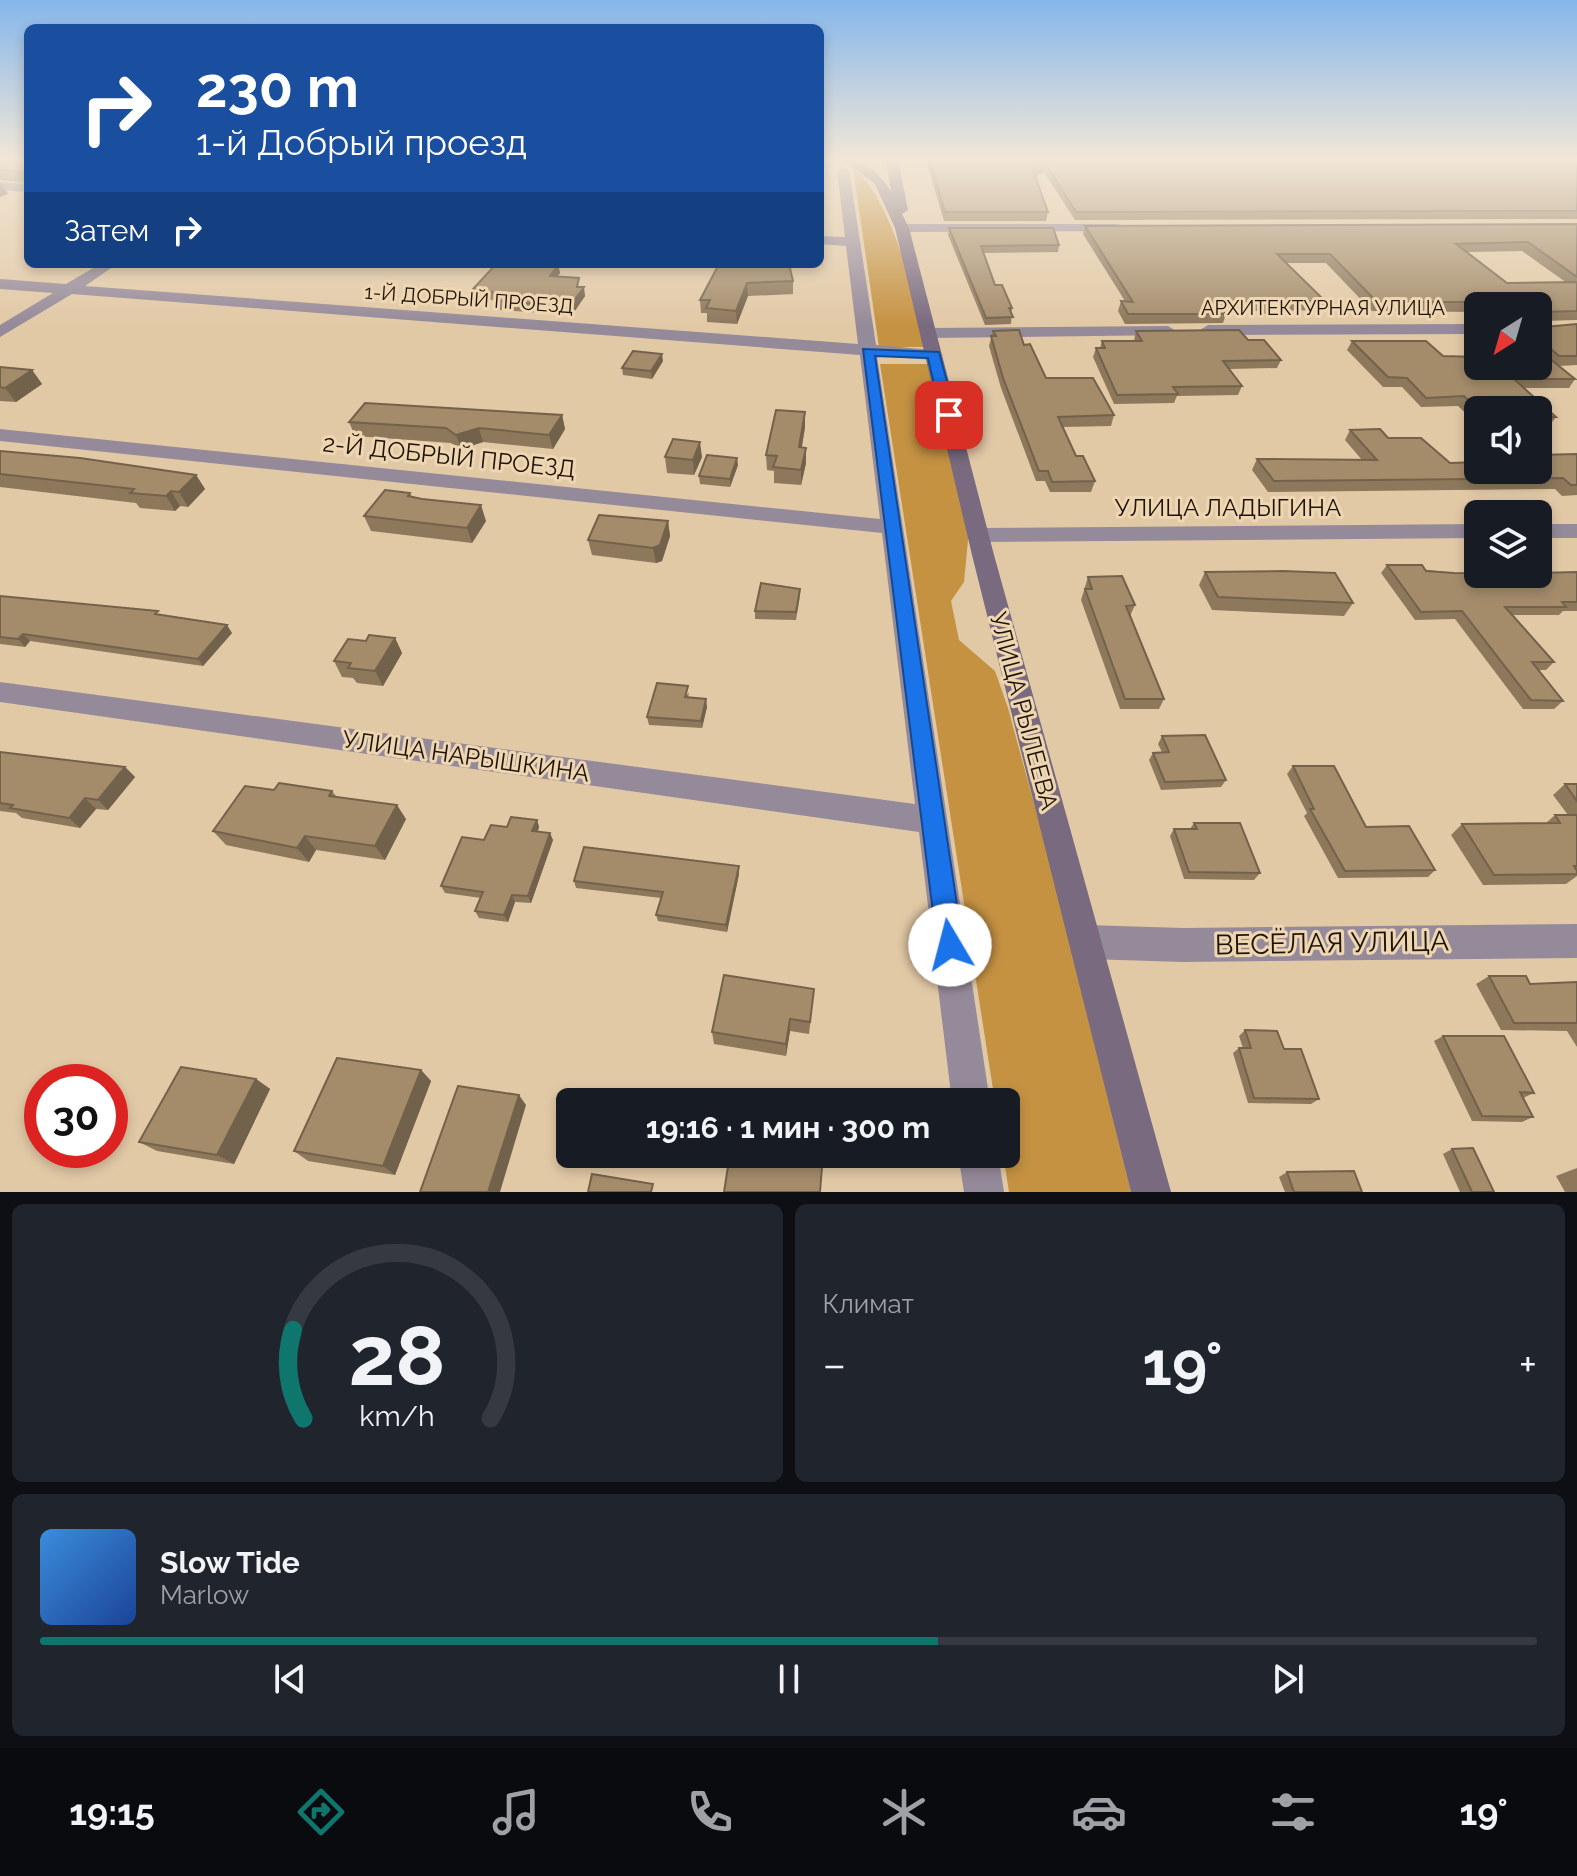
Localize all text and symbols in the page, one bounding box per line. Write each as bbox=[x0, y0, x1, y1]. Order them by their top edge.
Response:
text: 230 m bbox=[196, 54, 359, 120]
icon: right bbox=[64, 56, 168, 160]
text: 1-й Добрый проезд bbox=[196, 121, 527, 163]
icon: right bbox=[165, 208, 209, 252]
text: Затем bbox=[64, 213, 149, 248]
street label: 1-Й ДОБРЫЙ ПРОЕЗД bbox=[364, 280, 574, 318]
north arrow bbox=[1464, 292, 1552, 380]
map controls bbox=[1464, 292, 1552, 588]
street label: АРХИТЕКТУРНАЯ УЛИЦА bbox=[1201, 296, 1445, 320]
pin bbox=[915, 381, 983, 449]
icon: arrive bbox=[927, 393, 971, 437]
button: sound bbox=[1464, 396, 1552, 484]
street label: 2-Й ДОБРЫЙ ПРОЕЗД bbox=[321, 428, 577, 484]
street label: УЛИЦА ЛАДЫГИНА bbox=[1115, 493, 1341, 522]
button: layers bbox=[1464, 500, 1552, 588]
street label: УЛИЦА РЫЛЕЕВА bbox=[984, 609, 1064, 813]
street label: УЛИЦА НАРЫШКИНА bbox=[341, 724, 591, 788]
position arrow bbox=[908, 903, 992, 987]
street label: ВЕСЁЛАЯ УЛИЦА bbox=[1215, 924, 1449, 962]
speed limit sign: 30 bbox=[24, 1064, 128, 1168]
text: 19:16 · 1 мин · 300 m bbox=[646, 1110, 930, 1145]
text: Климат bbox=[823, 1289, 914, 1319]
text: 28 bbox=[349, 1307, 446, 1404]
text: 19° bbox=[1142, 1329, 1223, 1399]
text: − bbox=[823, 1339, 846, 1390]
text: + bbox=[1519, 1339, 1537, 1390]
text: km/h bbox=[360, 1399, 435, 1433]
text: Slow Tide bbox=[160, 1545, 300, 1580]
text: Marlow bbox=[160, 1580, 249, 1610]
icon: previous bbox=[268, 1657, 312, 1701]
icon: pause bbox=[767, 1657, 811, 1701]
icon: next bbox=[1266, 1657, 1310, 1701]
icon: directions bbox=[293, 1784, 349, 1840]
icon: music bbox=[488, 1784, 544, 1840]
icon: phone bbox=[682, 1784, 738, 1840]
icon: climate bbox=[876, 1784, 932, 1840]
icon: car bbox=[1071, 1784, 1127, 1840]
icon: filters bbox=[1265, 1784, 1321, 1840]
text: 19:15 bbox=[69, 1791, 155, 1833]
text: 19° bbox=[1460, 1791, 1508, 1833]

